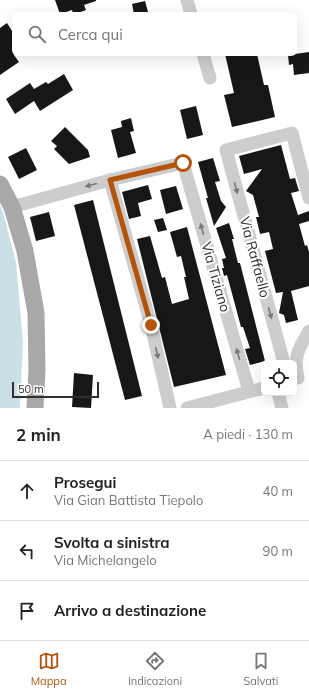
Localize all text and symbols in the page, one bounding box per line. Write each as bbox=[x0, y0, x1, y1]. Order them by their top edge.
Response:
search box bbox=[12, 12, 297, 56]
icon: search bbox=[26, 23, 48, 45]
text: Cerca qui bbox=[58, 25, 123, 44]
route start bbox=[174, 154, 192, 172]
one-way arrow bbox=[234, 182, 240, 194]
one-way arrow bbox=[84, 183, 97, 189]
street label: Via Raffaello bbox=[236, 215, 274, 299]
one-way arrow bbox=[199, 223, 205, 235]
street label: Via Tiziano bbox=[197, 240, 235, 314]
one-way arrow bbox=[268, 307, 274, 320]
route end bbox=[142, 316, 160, 334]
one-way arrow bbox=[154, 347, 160, 359]
one-way arrow bbox=[235, 348, 241, 360]
map controls bbox=[261, 360, 297, 396]
button: locate bbox=[261, 360, 297, 396]
scale bar bbox=[12, 380, 99, 399]
text: 50 m bbox=[18, 382, 44, 396]
text: 2 min bbox=[16, 424, 61, 445]
text: A piedi · 130 m bbox=[203, 426, 293, 442]
text: Prosegui bbox=[54, 473, 116, 492]
icon: ahead bbox=[16, 480, 38, 502]
text: 40 m bbox=[263, 483, 293, 499]
text: Via Gian Battista Tiepolo bbox=[54, 492, 203, 508]
text: Svolta a sinistra bbox=[54, 533, 170, 552]
icon: left bbox=[16, 540, 38, 562]
text: 90 m bbox=[263, 543, 293, 559]
text: Via Michelangelo bbox=[54, 552, 157, 568]
icon: arrive bbox=[16, 600, 38, 622]
text: Arrivo a destinazione bbox=[54, 601, 206, 620]
tab: Mappa bbox=[31, 650, 67, 688]
tab: Indicazioni bbox=[128, 650, 182, 688]
tab: Salvati bbox=[243, 650, 278, 688]

